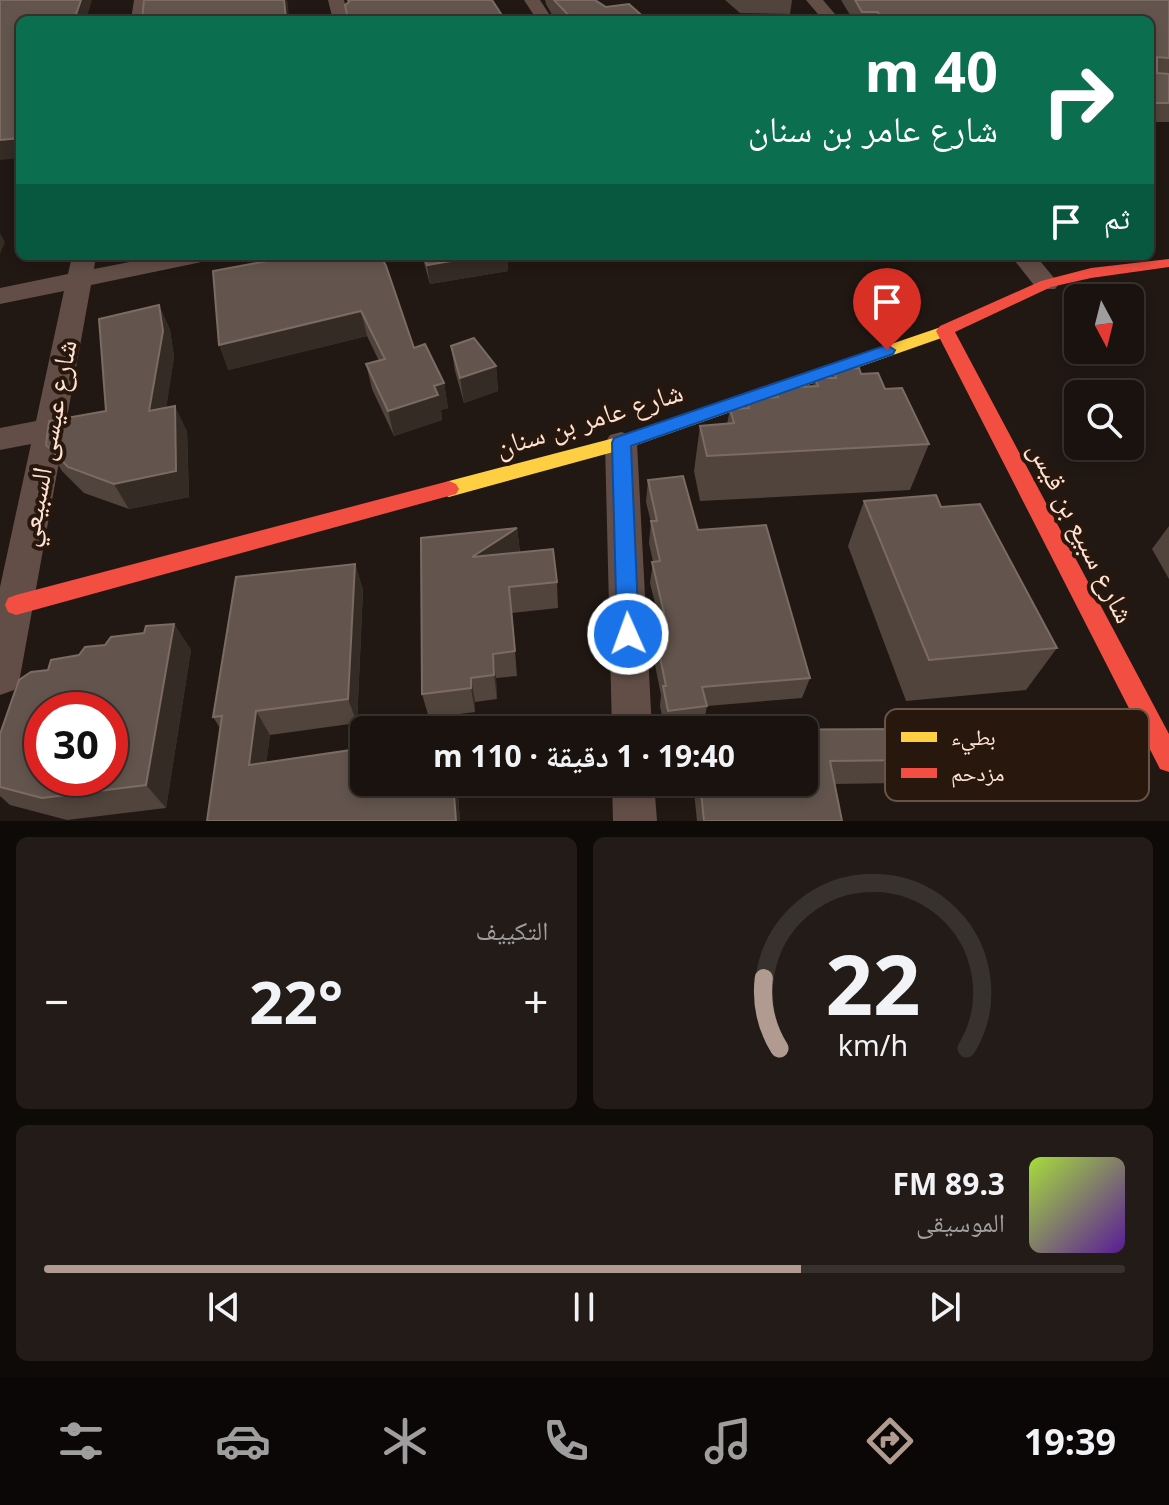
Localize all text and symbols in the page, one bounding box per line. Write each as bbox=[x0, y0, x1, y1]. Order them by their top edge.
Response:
text: 40 m bbox=[865, 32, 998, 108]
icon: right bbox=[1026, 48, 1130, 152]
text: شارع عامر بن سنان bbox=[748, 104, 998, 153]
text: ثم bbox=[1104, 197, 1130, 238]
icon: arrive bbox=[1044, 200, 1088, 244]
pin bbox=[853, 268, 921, 350]
icon: arrive bbox=[865, 280, 909, 324]
north arrow bbox=[1064, 284, 1144, 364]
map controls bbox=[1064, 284, 1144, 460]
street label: شارع عيسى السبيعي bbox=[7, 336, 90, 551]
street label: شارع عامر بن سنان bbox=[490, 371, 687, 465]
button: search bbox=[1064, 380, 1144, 460]
street label: شارع سبيع بن قيس bbox=[1021, 434, 1145, 629]
position arrow bbox=[586, 592, 670, 676]
speed limit sign: 30 bbox=[24, 692, 128, 796]
legend bbox=[885, 709, 1149, 801]
text: بطيء bbox=[951, 721, 996, 755]
text: 19:40 · 1 دقيقة · 110 m bbox=[433, 735, 735, 776]
text: مزدحم bbox=[951, 757, 1005, 788]
text: التكييف bbox=[476, 912, 549, 948]
text: 22 bbox=[825, 926, 920, 1039]
text: 22° bbox=[249, 960, 343, 1042]
text: − bbox=[44, 971, 69, 1031]
text: + bbox=[523, 971, 549, 1031]
text: km/h bbox=[838, 1025, 908, 1064]
text: 89.3 FM bbox=[893, 1163, 1005, 1204]
text: الموسيقى bbox=[916, 1204, 1005, 1240]
icon: previous bbox=[202, 1285, 246, 1329]
icon: pause bbox=[562, 1285, 606, 1329]
icon: next bbox=[923, 1285, 967, 1329]
icon: filters bbox=[53, 1413, 109, 1469]
icon: car bbox=[215, 1413, 271, 1469]
icon: climate bbox=[377, 1413, 433, 1469]
icon: phone bbox=[538, 1413, 594, 1469]
icon: music bbox=[700, 1413, 756, 1469]
icon: directions bbox=[862, 1413, 918, 1469]
text: 19:39 bbox=[1024, 1417, 1116, 1466]

